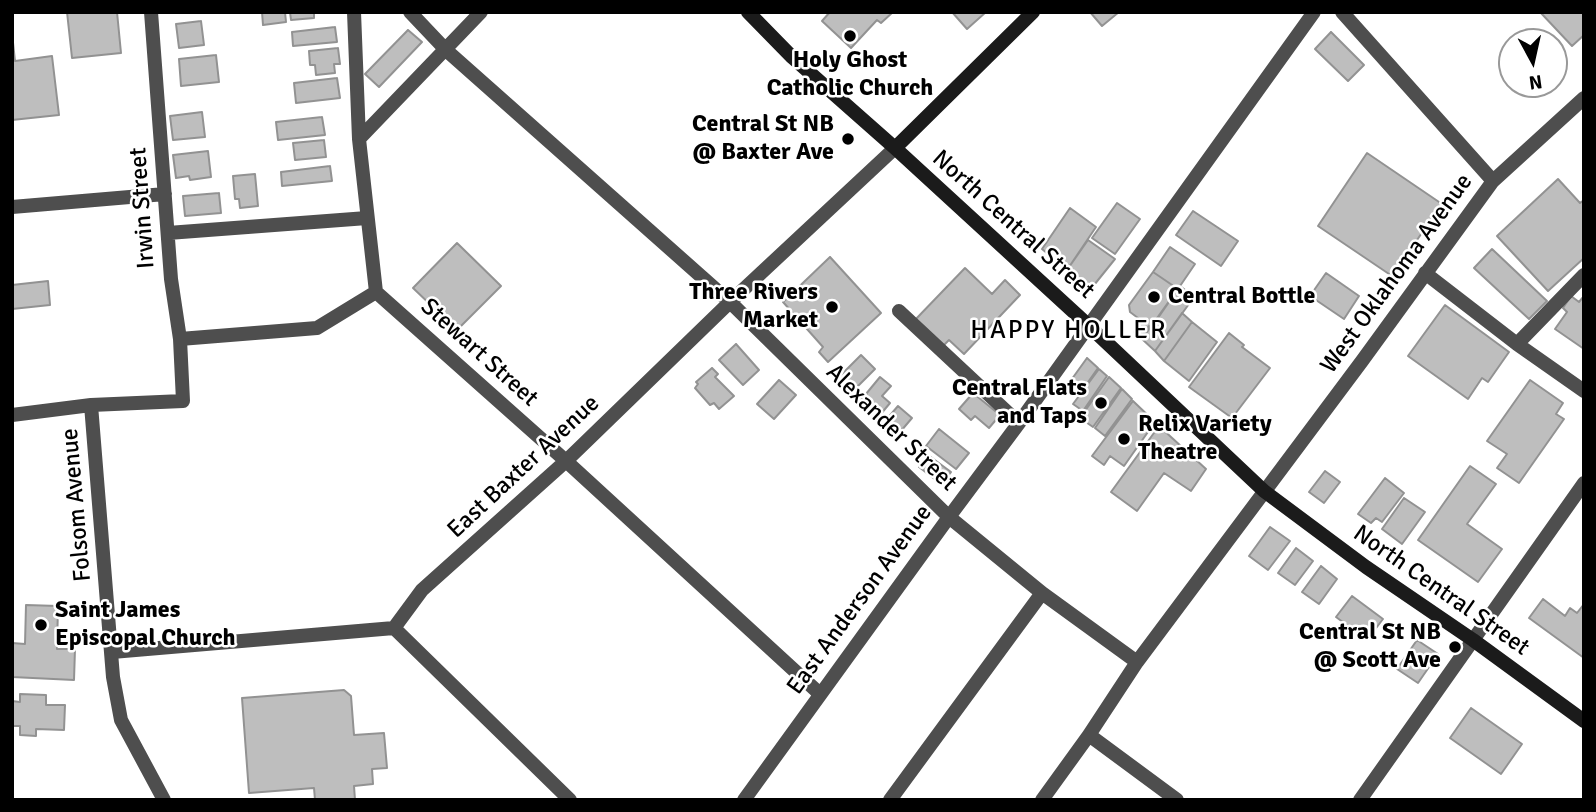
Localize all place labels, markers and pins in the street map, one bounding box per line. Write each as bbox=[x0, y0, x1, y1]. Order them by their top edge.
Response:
marker: Holy Ghost Catholic Church bbox=[842, 28, 858, 44]
place label: Holy Ghost Catholic Church bbox=[767, 47, 933, 103]
place label: Central St NB @ Baxter Ave bbox=[692, 111, 834, 167]
marker: Central St NB @ Baxter Ave bbox=[840, 131, 856, 147]
place label: Three Rivers Market bbox=[689, 279, 818, 335]
place label: Central Bottle bbox=[1168, 283, 1315, 311]
marker: Central Bottle bbox=[1146, 289, 1162, 305]
marker: Three Rivers Market bbox=[824, 299, 840, 315]
place label: Central Flats and Taps bbox=[952, 375, 1087, 431]
marker: Central Flats and Taps bbox=[1093, 395, 1109, 411]
place label: Relix Variety Theatre bbox=[1138, 411, 1272, 467]
marker: Relix Variety Theatre bbox=[1116, 431, 1132, 447]
place label: Saint James Episcopal Church bbox=[55, 597, 236, 653]
marker: Saint James Episcopal Church bbox=[33, 617, 49, 633]
place label: Central St NB @ Scott Ave bbox=[1299, 619, 1441, 675]
marker: Central St NB @ Scott Ave bbox=[1447, 639, 1463, 655]

